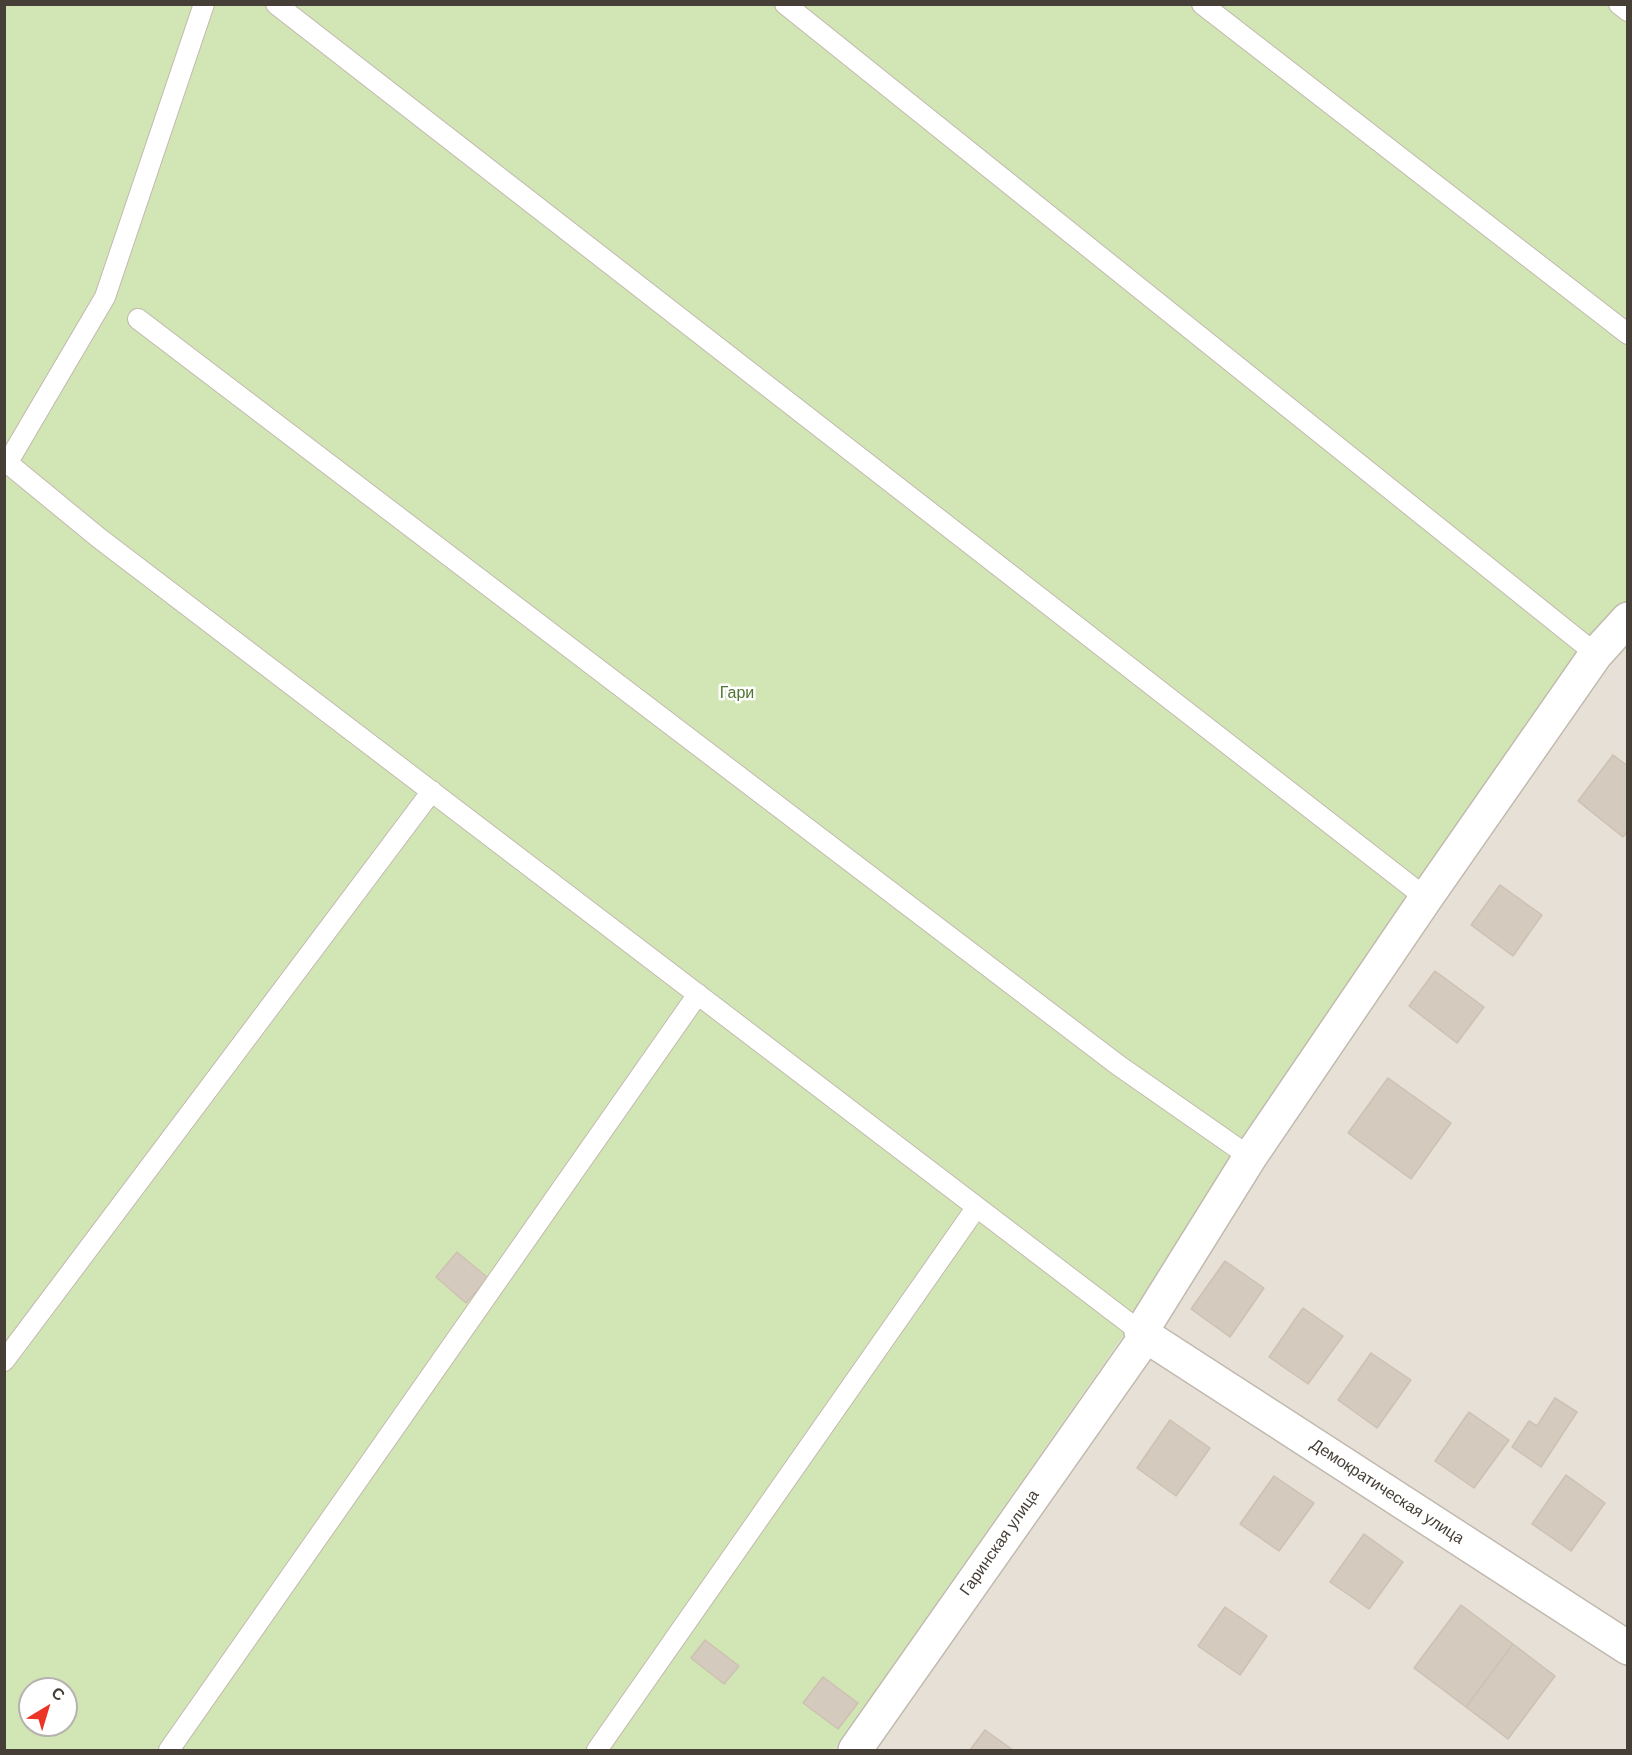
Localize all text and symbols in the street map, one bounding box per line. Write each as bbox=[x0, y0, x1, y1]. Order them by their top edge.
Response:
park label: Гари bbox=[720, 684, 754, 704]
street label: Демократическая улица bbox=[1307, 1435, 1467, 1549]
street label: Гаринская улица bbox=[956, 1486, 1044, 1600]
north arrow bbox=[18, 1677, 78, 1737]
text: С bbox=[48, 1684, 68, 1704]

